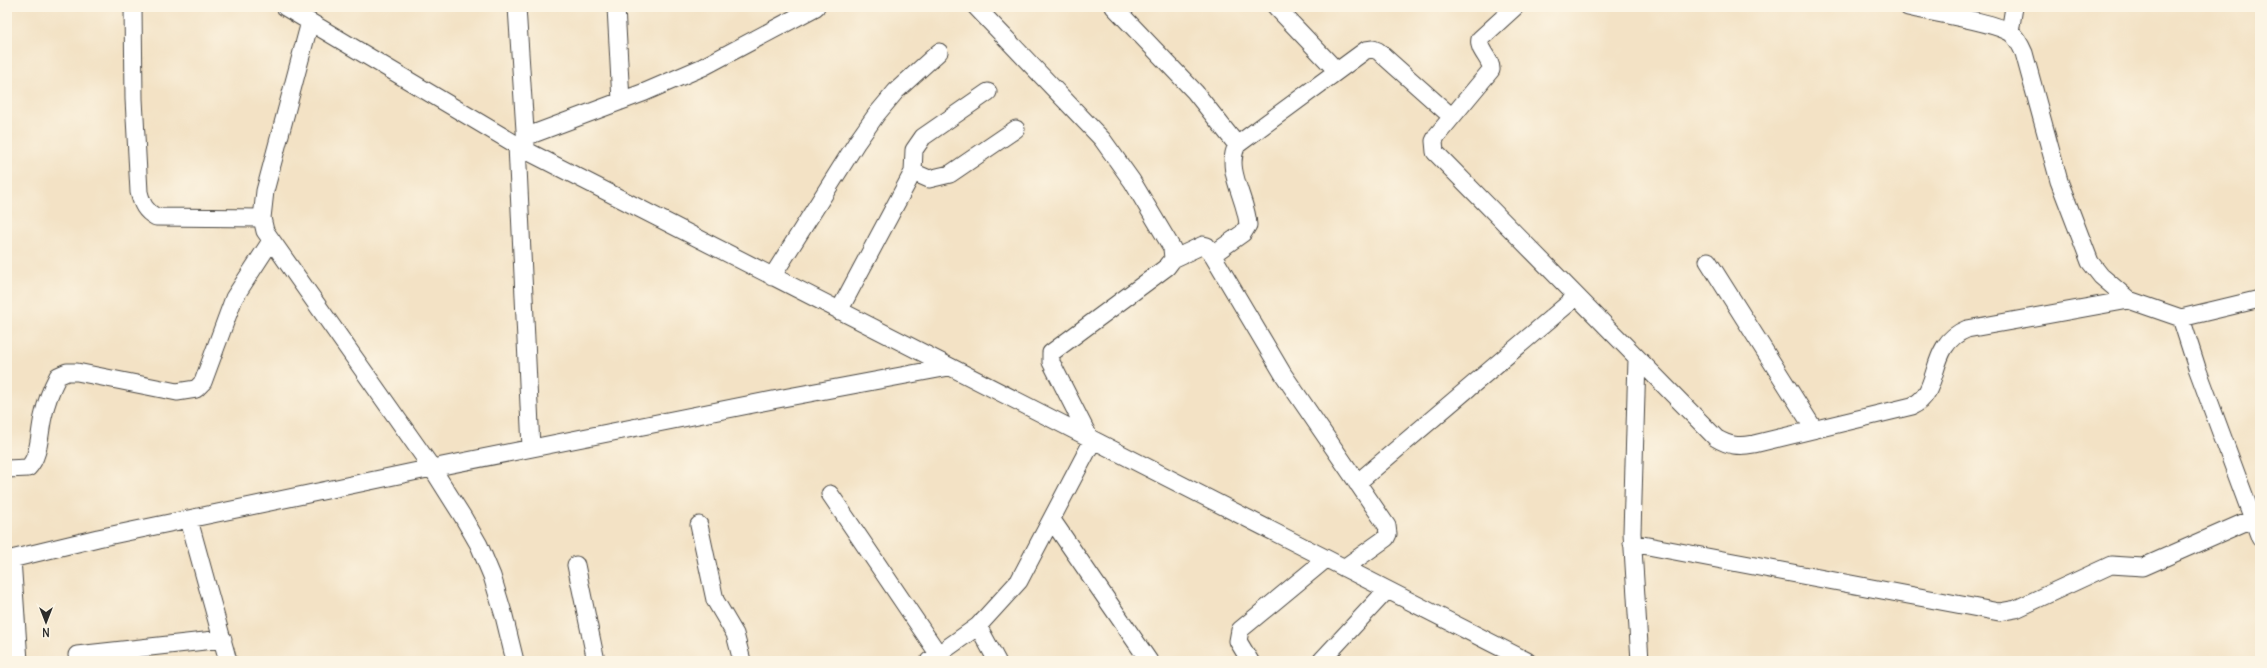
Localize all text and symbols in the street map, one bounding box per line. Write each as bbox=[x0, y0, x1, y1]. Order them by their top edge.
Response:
north arrow bbox=[26, 602, 66, 642]
text: N bbox=[42, 625, 50, 639]

